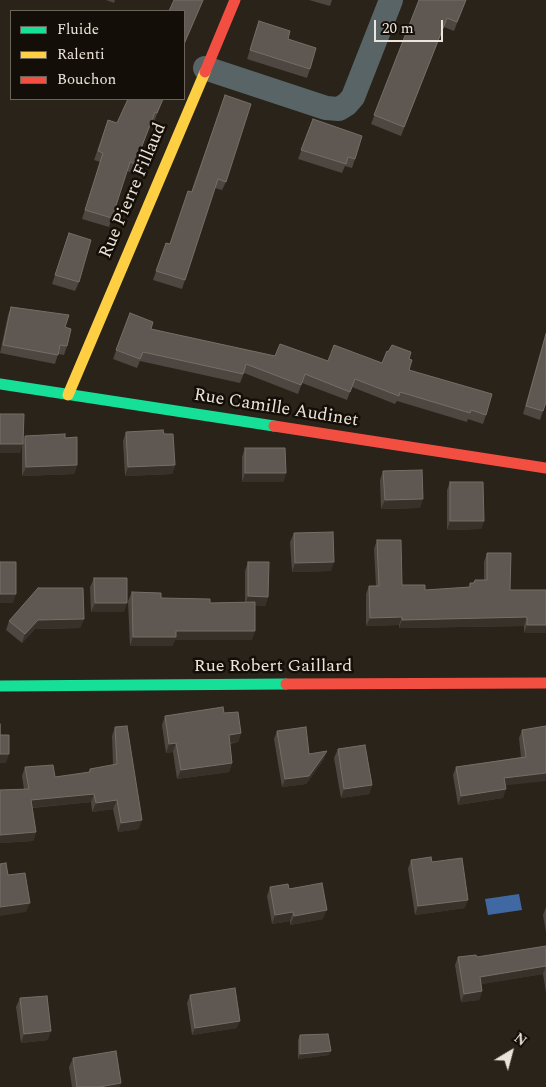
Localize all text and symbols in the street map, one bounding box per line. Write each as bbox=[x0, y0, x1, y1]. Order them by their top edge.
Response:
legend bbox=[10, 10, 185, 100]
scale bar bbox=[376, 10, 445, 42]
text: 20 m bbox=[382, 17, 414, 40]
text: Fluide bbox=[57, 18, 99, 41]
text: Ralenti bbox=[57, 43, 105, 66]
text: Bouchon bbox=[57, 68, 116, 91]
street label: Rue Pierre Fillaud bbox=[96, 120, 172, 262]
street label: Rue Camille Audinet bbox=[192, 385, 360, 433]
street label: Rue Robert Gaillard bbox=[194, 656, 352, 678]
north arrow bbox=[486, 1027, 536, 1077]
text: N bbox=[509, 1028, 531, 1051]

